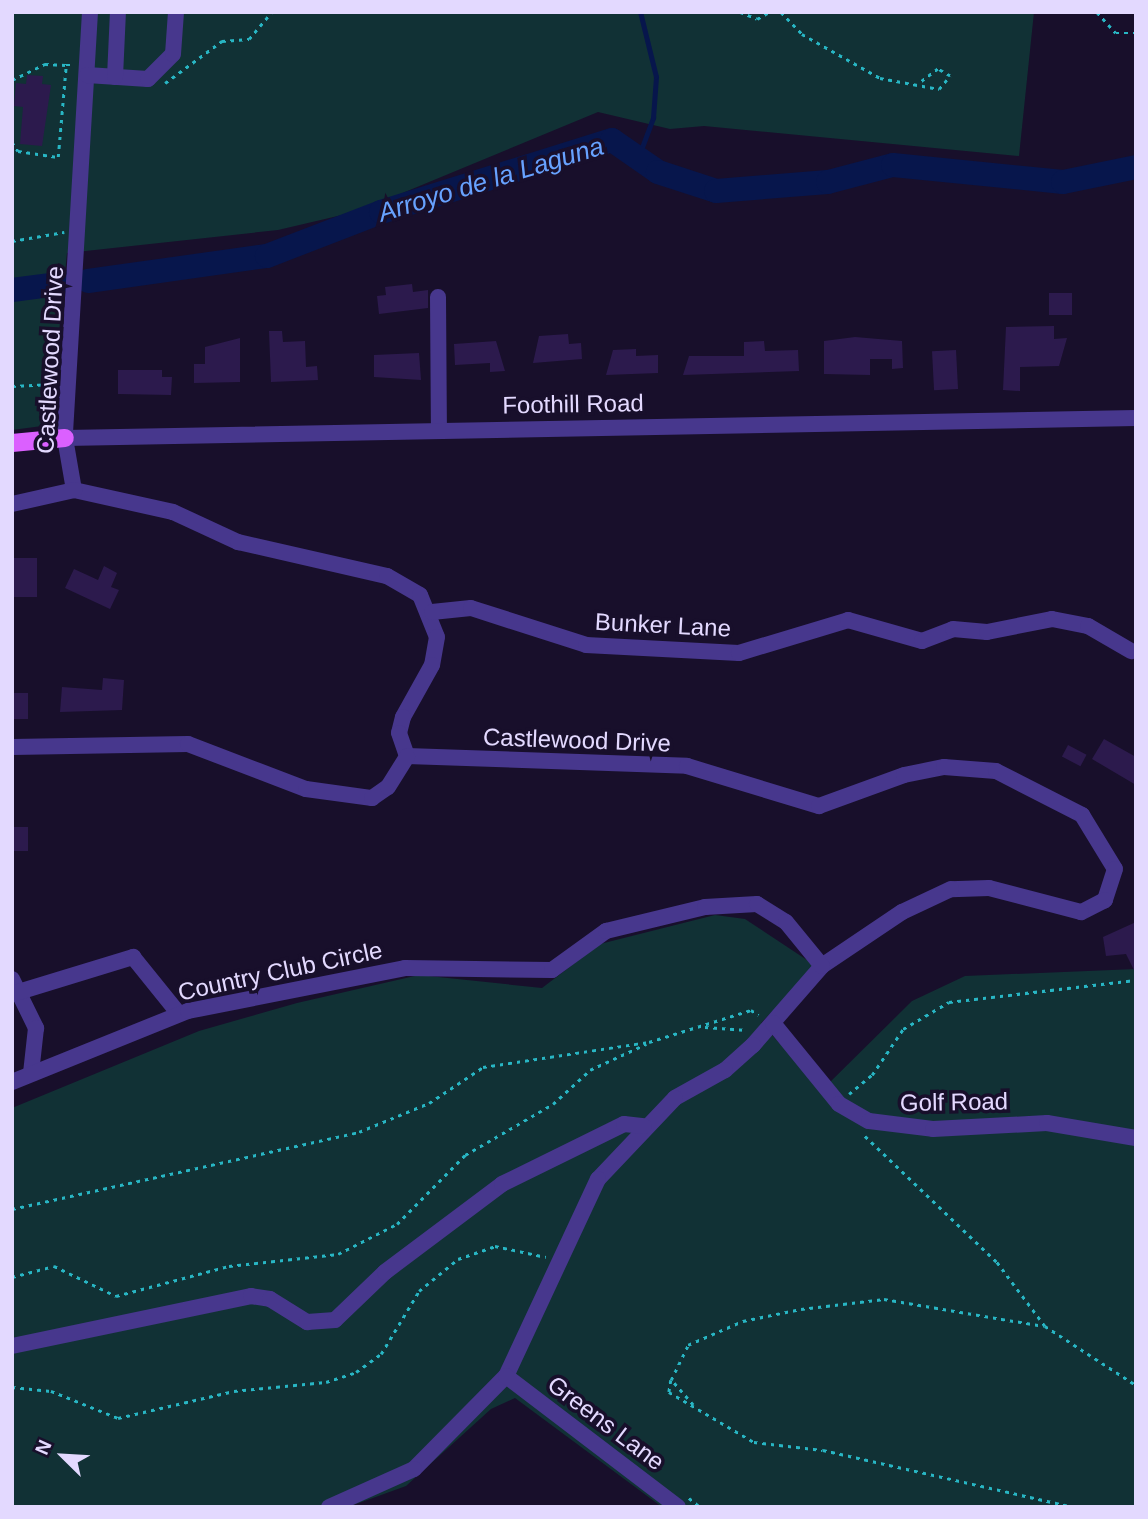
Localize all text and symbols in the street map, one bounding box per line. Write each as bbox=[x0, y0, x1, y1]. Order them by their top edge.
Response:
water label: Arroyo de la Laguna bbox=[374, 131, 608, 229]
street label: Castlewood Drive bbox=[31, 265, 69, 455]
street label: Foothill Road bbox=[502, 388, 644, 420]
street label: Bunker Lane bbox=[594, 607, 732, 643]
street label: Castlewood Drive bbox=[483, 722, 671, 758]
street label: Country Club Circle bbox=[175, 935, 385, 1007]
street label: Golf Road bbox=[900, 1087, 1008, 1117]
street label: Greens Lane bbox=[542, 1370, 670, 1476]
north arrow bbox=[28, 1421, 98, 1491]
text: N bbox=[31, 1437, 56, 1458]

